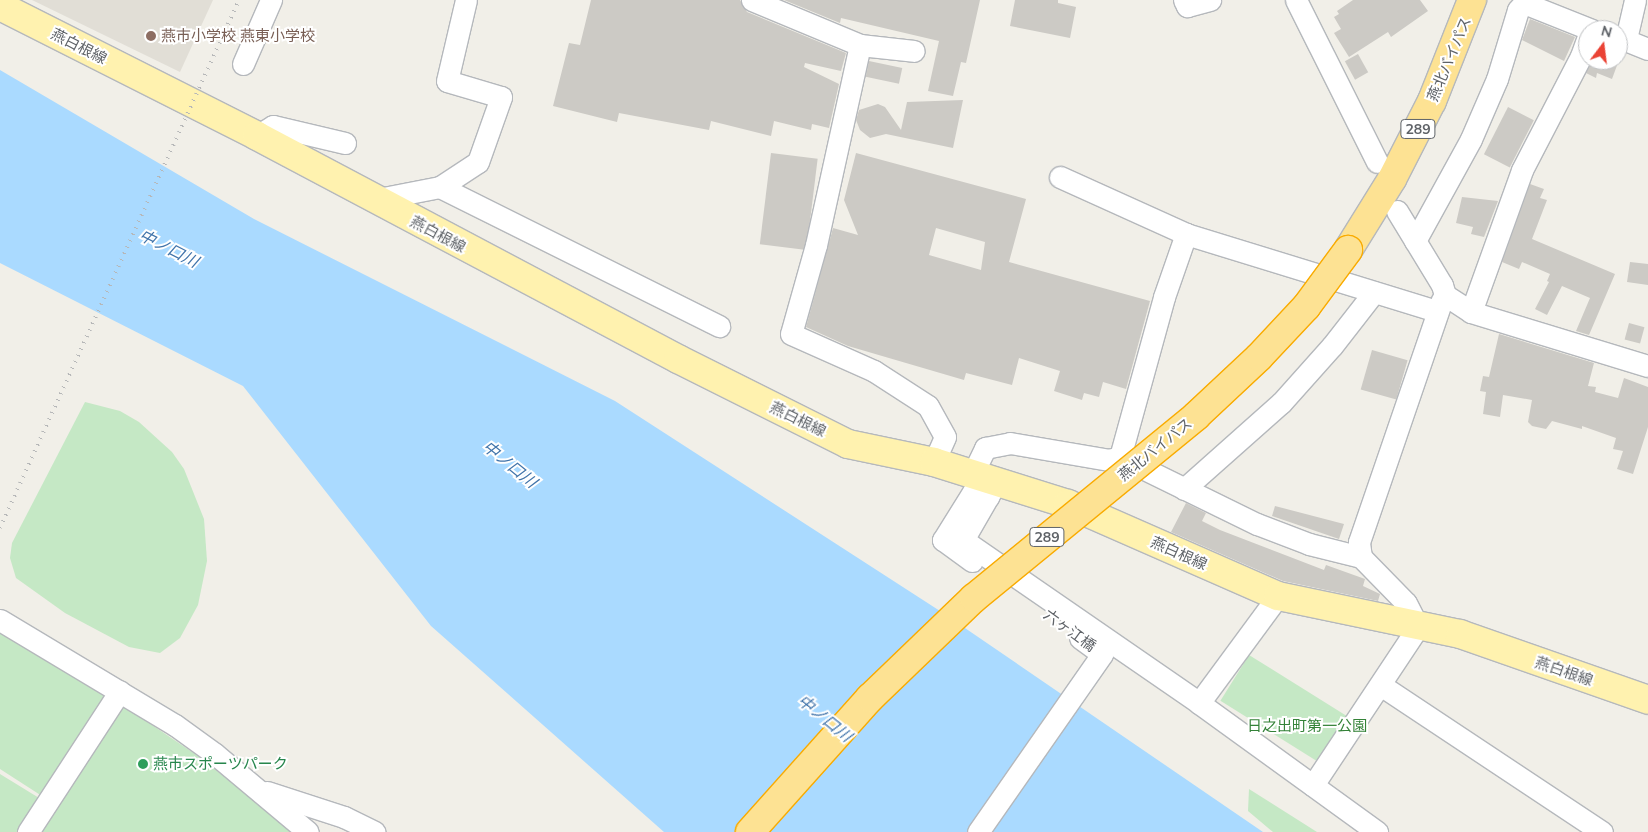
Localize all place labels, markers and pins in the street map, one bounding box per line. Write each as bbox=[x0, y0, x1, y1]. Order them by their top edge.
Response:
place label: 燕市小学校 燕東小学校 bbox=[161, 27, 315, 45]
marker: 燕市小学校 燕東小学校 bbox=[145, 30, 157, 42]
place label: 燕市スポーツパーク bbox=[153, 755, 288, 773]
marker: 燕市スポーツパーク bbox=[137, 758, 149, 770]

